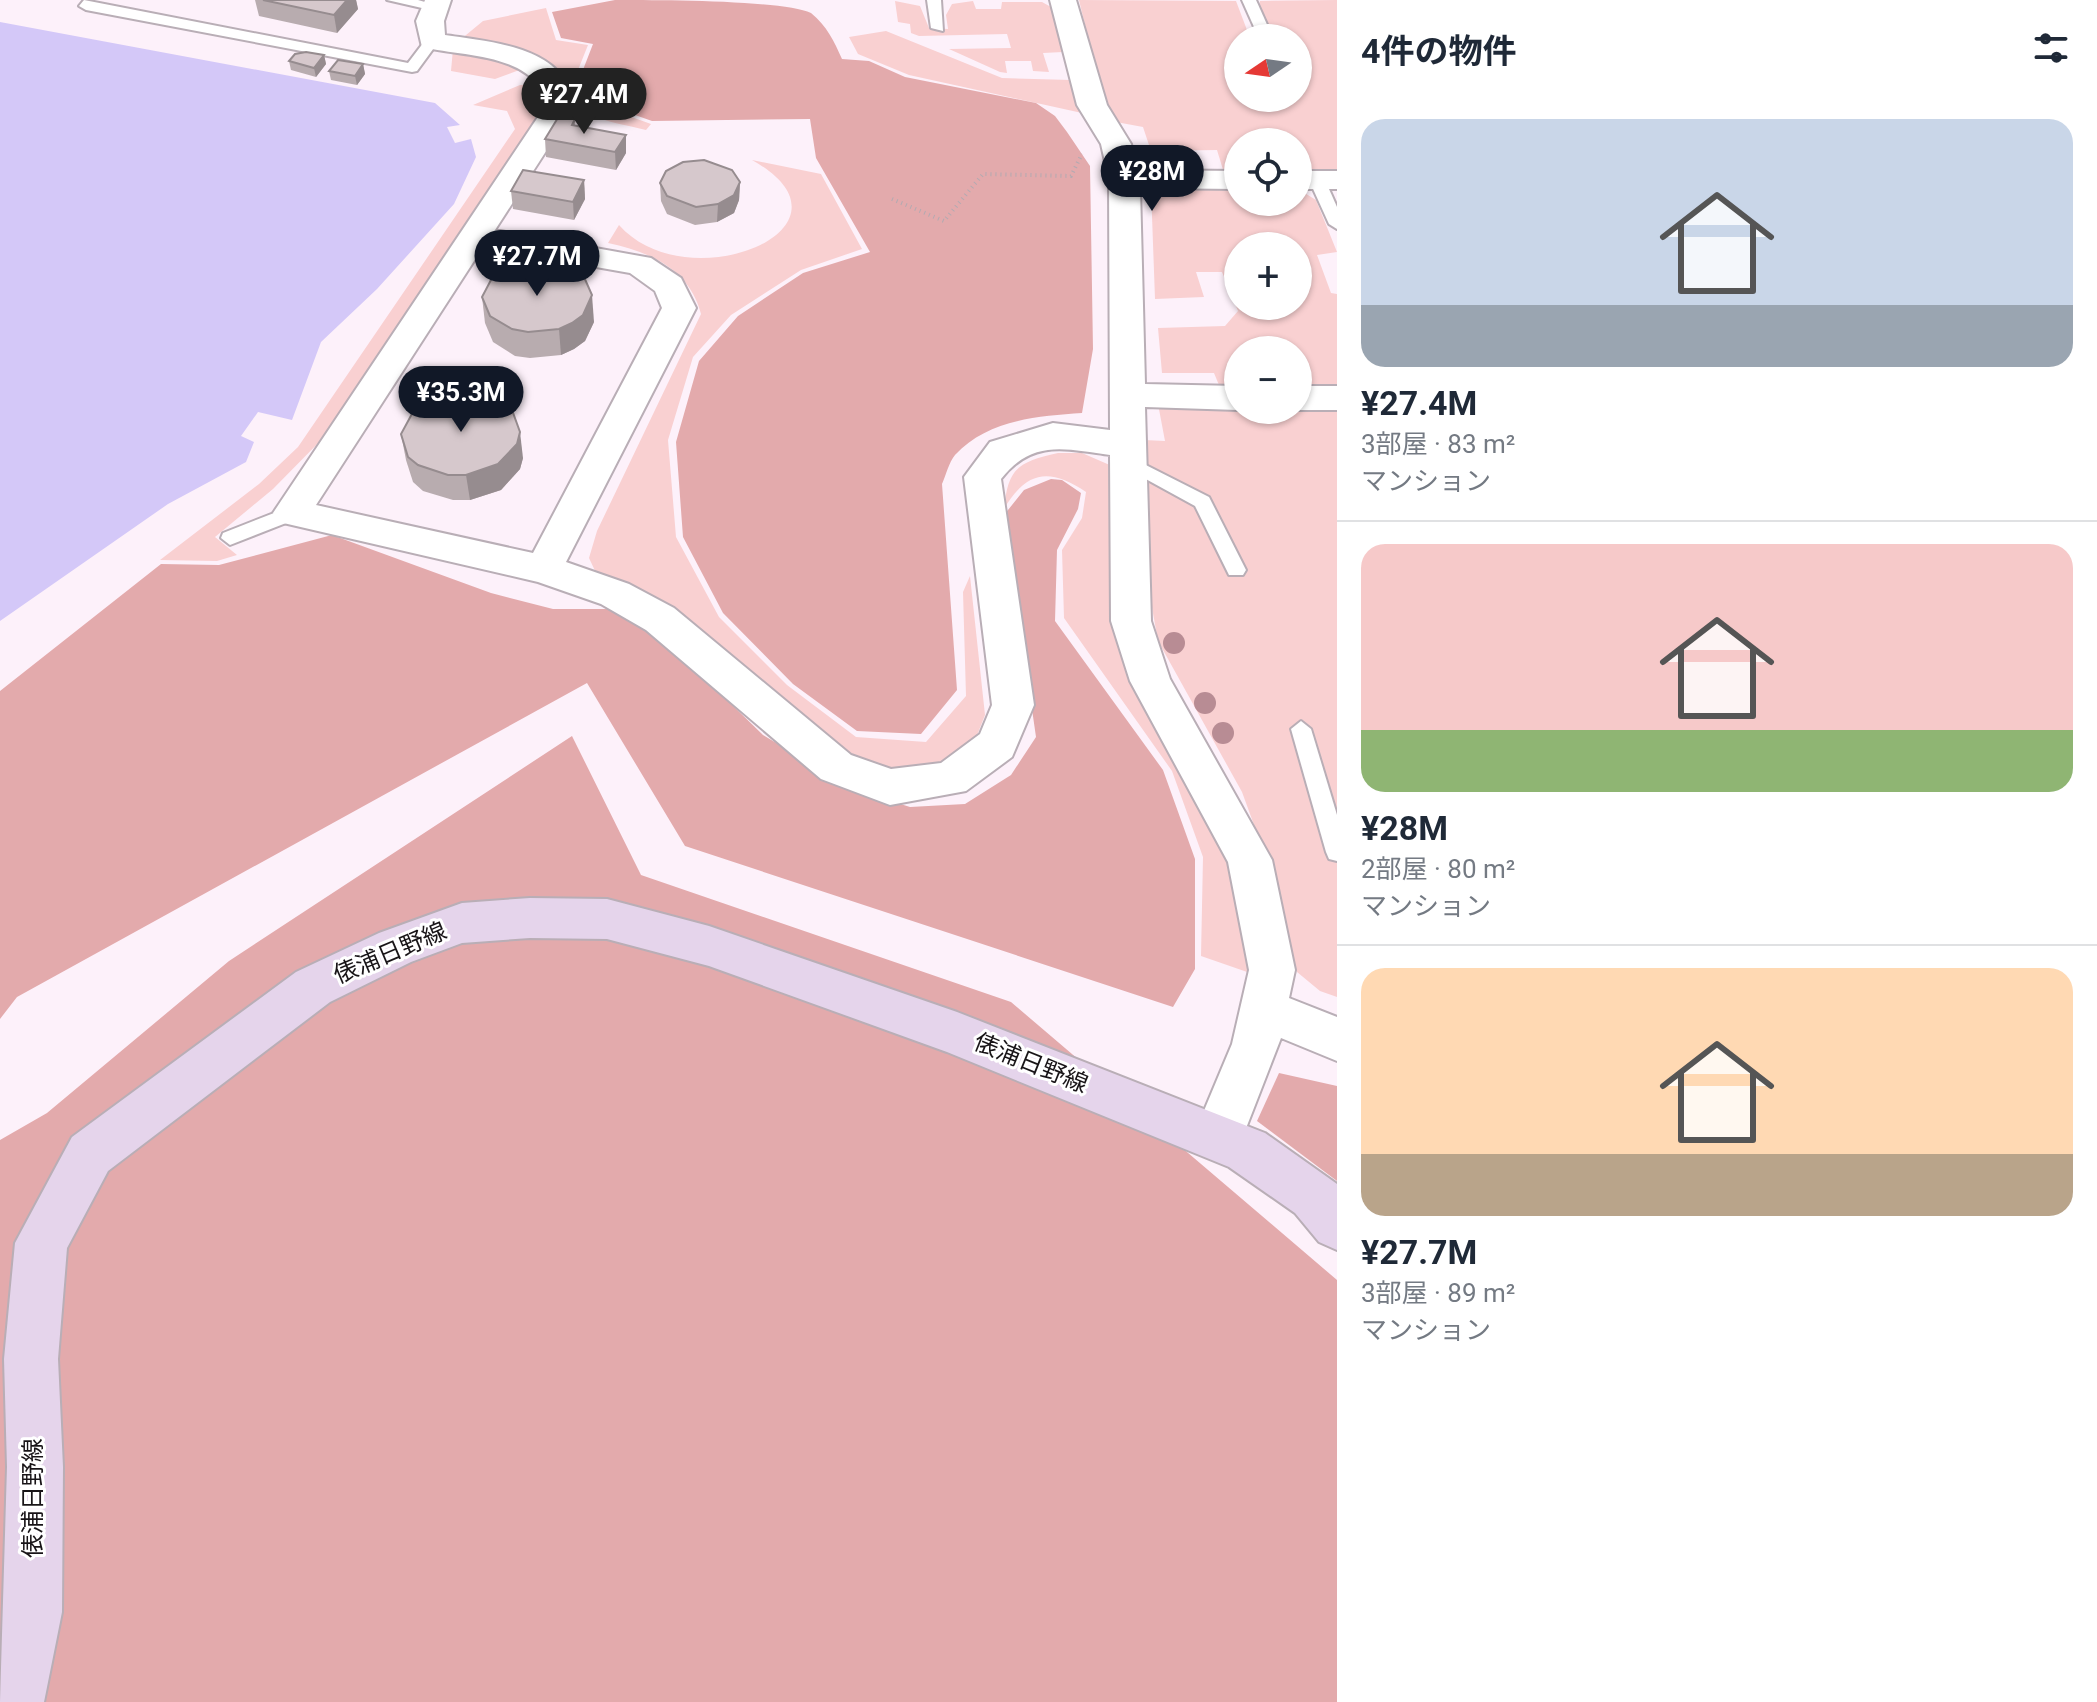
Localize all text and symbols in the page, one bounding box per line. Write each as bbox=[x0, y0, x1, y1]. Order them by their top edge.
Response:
north arrow bbox=[1224, 24, 1312, 112]
map controls bbox=[1224, 24, 1312, 424]
icon: filters bbox=[2029, 26, 2073, 70]
text: 4件の物件 bbox=[1361, 31, 1517, 71]
pin: ¥27.4M bbox=[519, 68, 649, 136]
text: ¥27.4M bbox=[540, 79, 629, 109]
button: locate bbox=[1224, 128, 1312, 216]
pin: ¥28M bbox=[1105, 145, 1199, 213]
text: ¥28M bbox=[1119, 156, 1185, 186]
icon: home bbox=[1645, 171, 1789, 315]
pin: ¥27.7M bbox=[472, 230, 602, 298]
button: + bbox=[1224, 232, 1312, 320]
text: ¥27.7M bbox=[493, 241, 582, 271]
button: − bbox=[1224, 336, 1312, 424]
pin: ¥35.3M bbox=[396, 366, 526, 434]
text: ¥35.3M bbox=[417, 377, 506, 407]
text: ¥27.4M bbox=[1361, 383, 1477, 423]
text: 3部屋 · 83 m² bbox=[1361, 429, 1515, 459]
text: マンション bbox=[1361, 466, 1491, 496]
icon: home bbox=[1645, 596, 1789, 740]
text: ¥28M bbox=[1361, 808, 1448, 848]
text: 2部屋 · 80 m² bbox=[1361, 854, 1515, 884]
text: マンション bbox=[1361, 891, 1491, 921]
street label: 俵浦日野線 bbox=[329, 917, 451, 989]
icon: home bbox=[1645, 1020, 1789, 1164]
street label: 俵浦日野線 bbox=[970, 1028, 1092, 1098]
text: ¥27.7M bbox=[1361, 1232, 1477, 1272]
text: 3部屋 · 89 m² bbox=[1361, 1278, 1515, 1308]
text: マンション bbox=[1361, 1315, 1491, 1345]
street label: 俵浦日野線 bbox=[19, 1438, 47, 1558]

